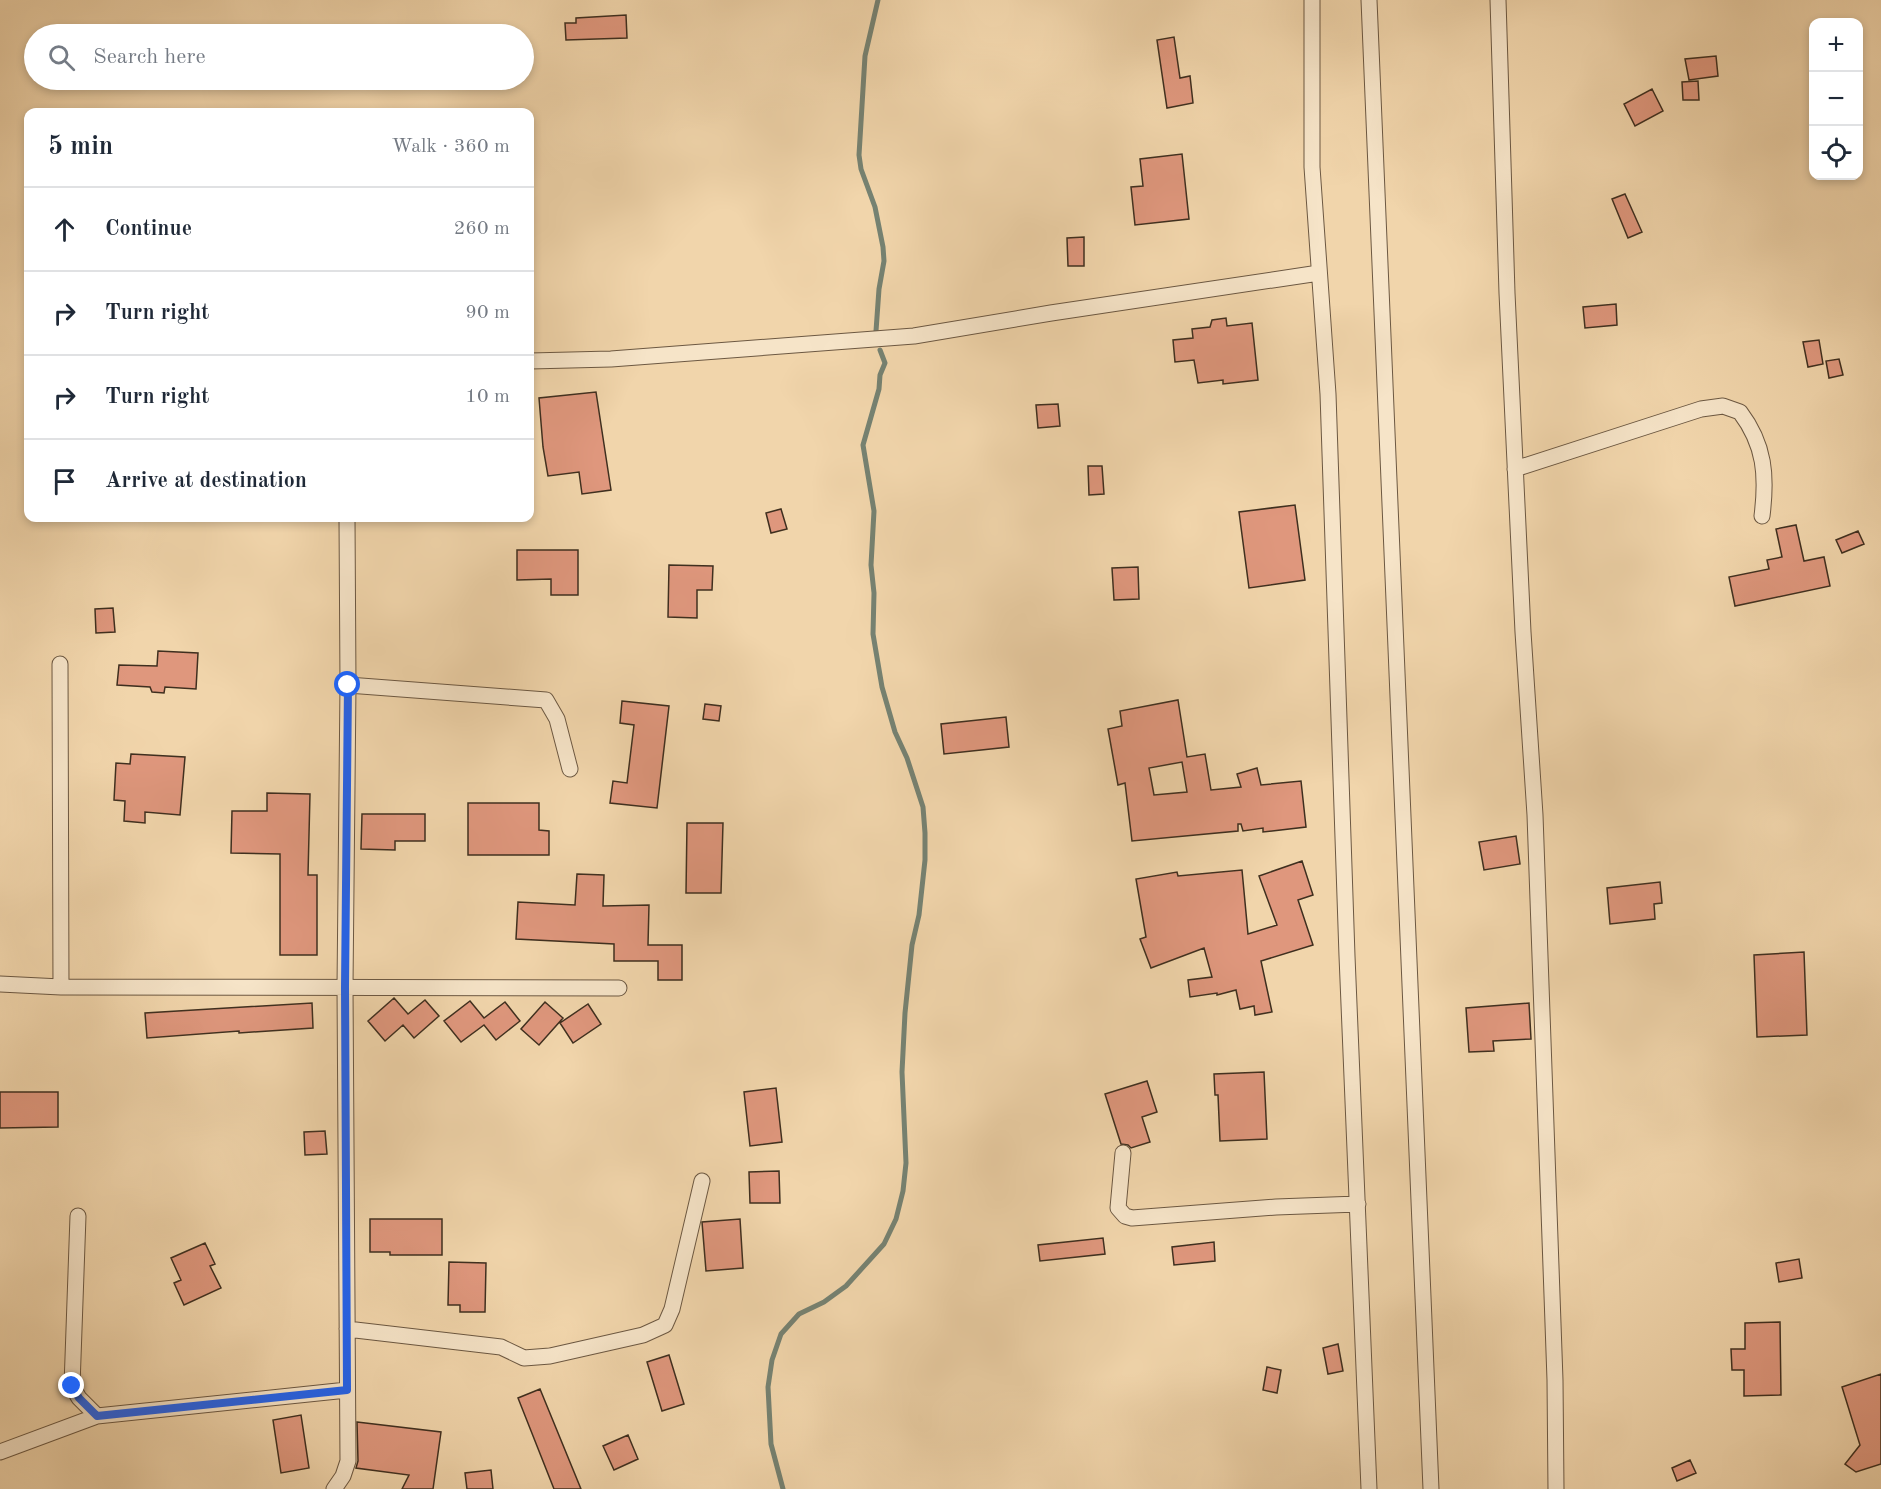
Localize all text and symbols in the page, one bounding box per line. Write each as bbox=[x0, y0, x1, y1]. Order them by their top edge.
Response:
map controls bbox=[1809, 18, 1863, 180]
button: + bbox=[1809, 18, 1863, 72]
search box bbox=[24, 24, 534, 90]
icon: search bbox=[45, 41, 78, 74]
text: Search here bbox=[93, 46, 206, 68]
button: − bbox=[1809, 72, 1863, 126]
button: locate bbox=[1809, 126, 1863, 180]
text: 5 min bbox=[48, 134, 113, 160]
text: Walk · 360 m bbox=[391, 137, 510, 157]
icon: ahead bbox=[48, 213, 81, 246]
text: Continue bbox=[105, 218, 192, 240]
text: 260 m bbox=[454, 219, 510, 239]
icon: right bbox=[48, 297, 81, 330]
text: Turn right bbox=[105, 302, 209, 324]
text: 90 m bbox=[465, 303, 510, 323]
icon: right bbox=[48, 381, 81, 414]
text: Turn right bbox=[105, 386, 209, 408]
text: 10 m bbox=[465, 387, 510, 407]
icon: arrive bbox=[48, 465, 81, 498]
text: Arrive at destination bbox=[105, 470, 307, 492]
route start bbox=[334, 671, 360, 697]
route end bbox=[58, 1372, 84, 1398]

